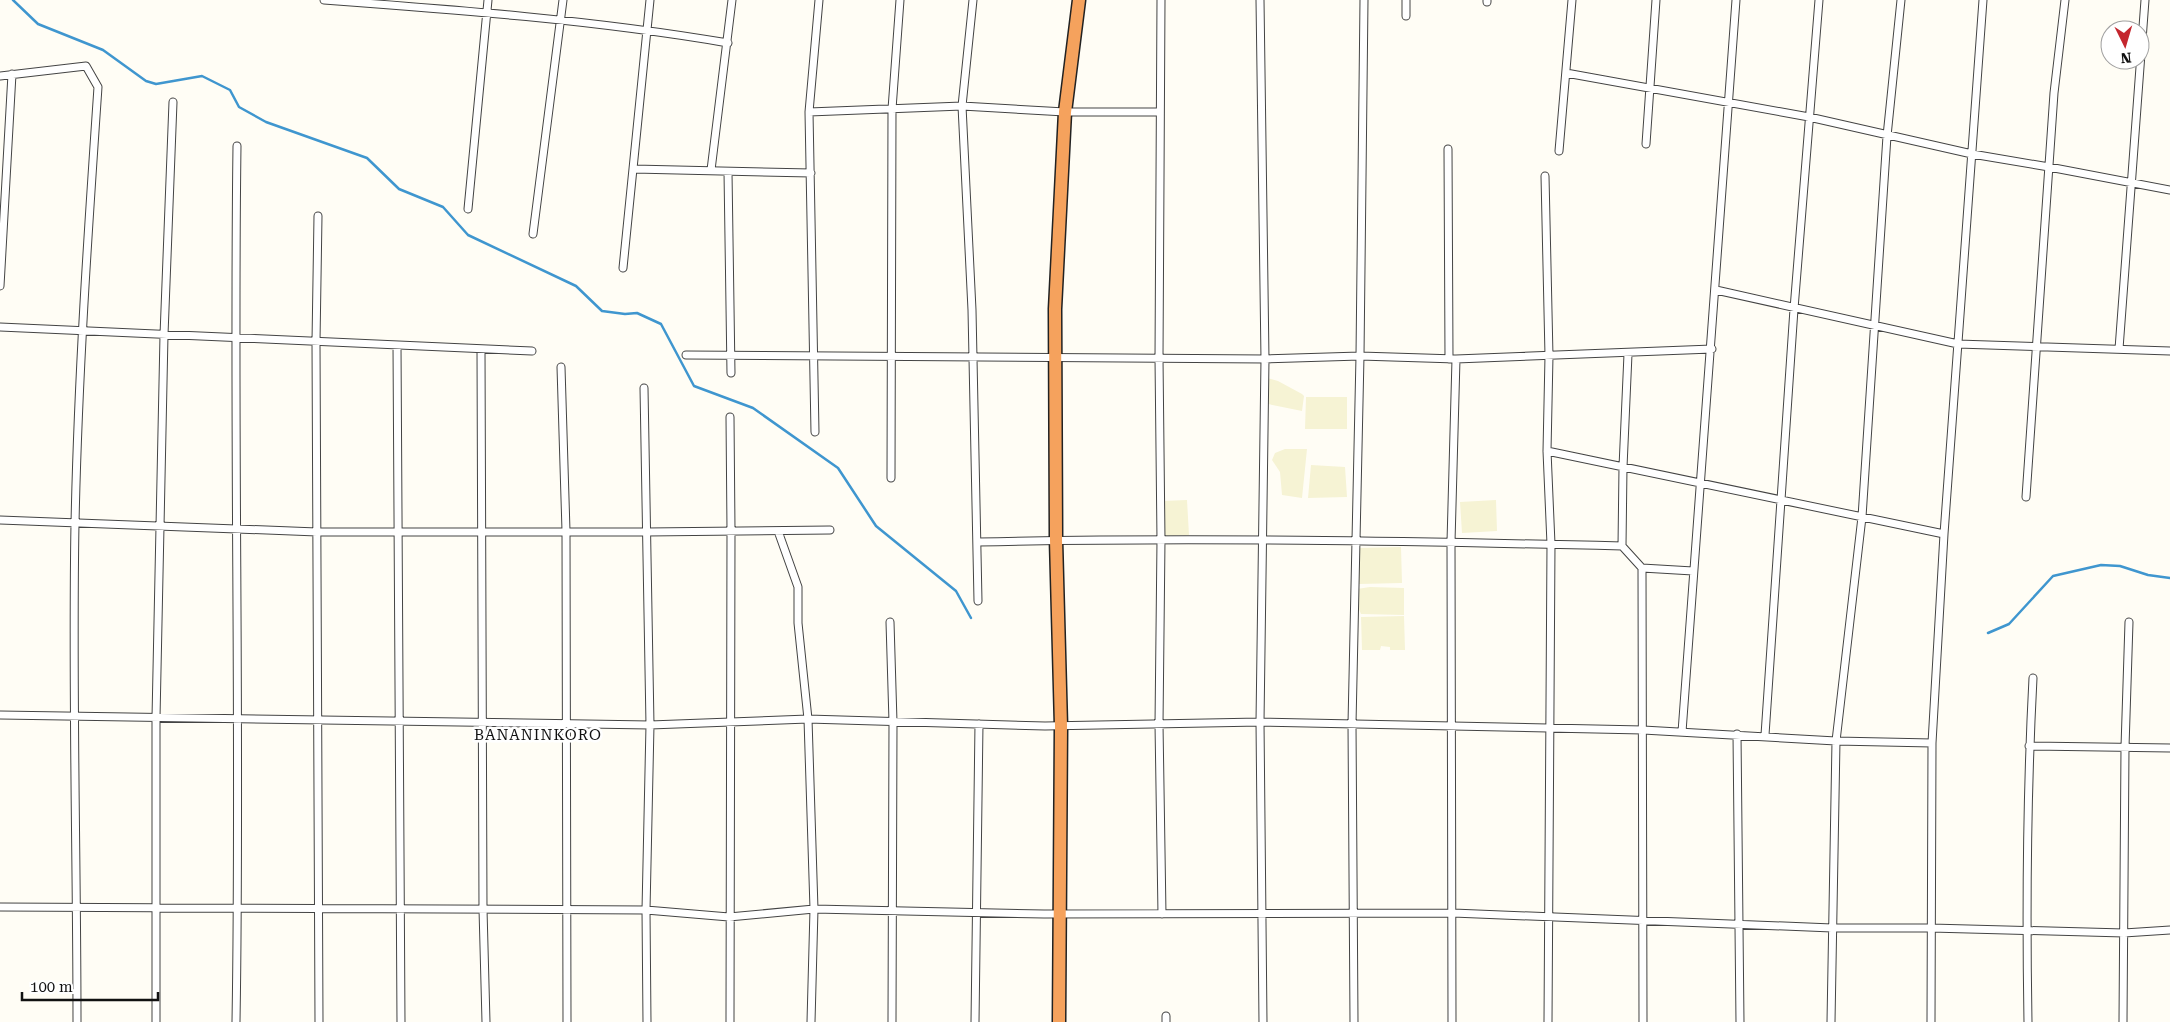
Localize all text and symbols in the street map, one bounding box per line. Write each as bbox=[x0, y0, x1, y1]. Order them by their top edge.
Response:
north arrow bbox=[2100, 20, 2150, 70]
text: N bbox=[2120, 50, 2132, 66]
district label: BANANINKORO bbox=[474, 726, 602, 744]
scale bar bbox=[22, 970, 159, 1002]
text: 100 m bbox=[30, 978, 73, 996]

